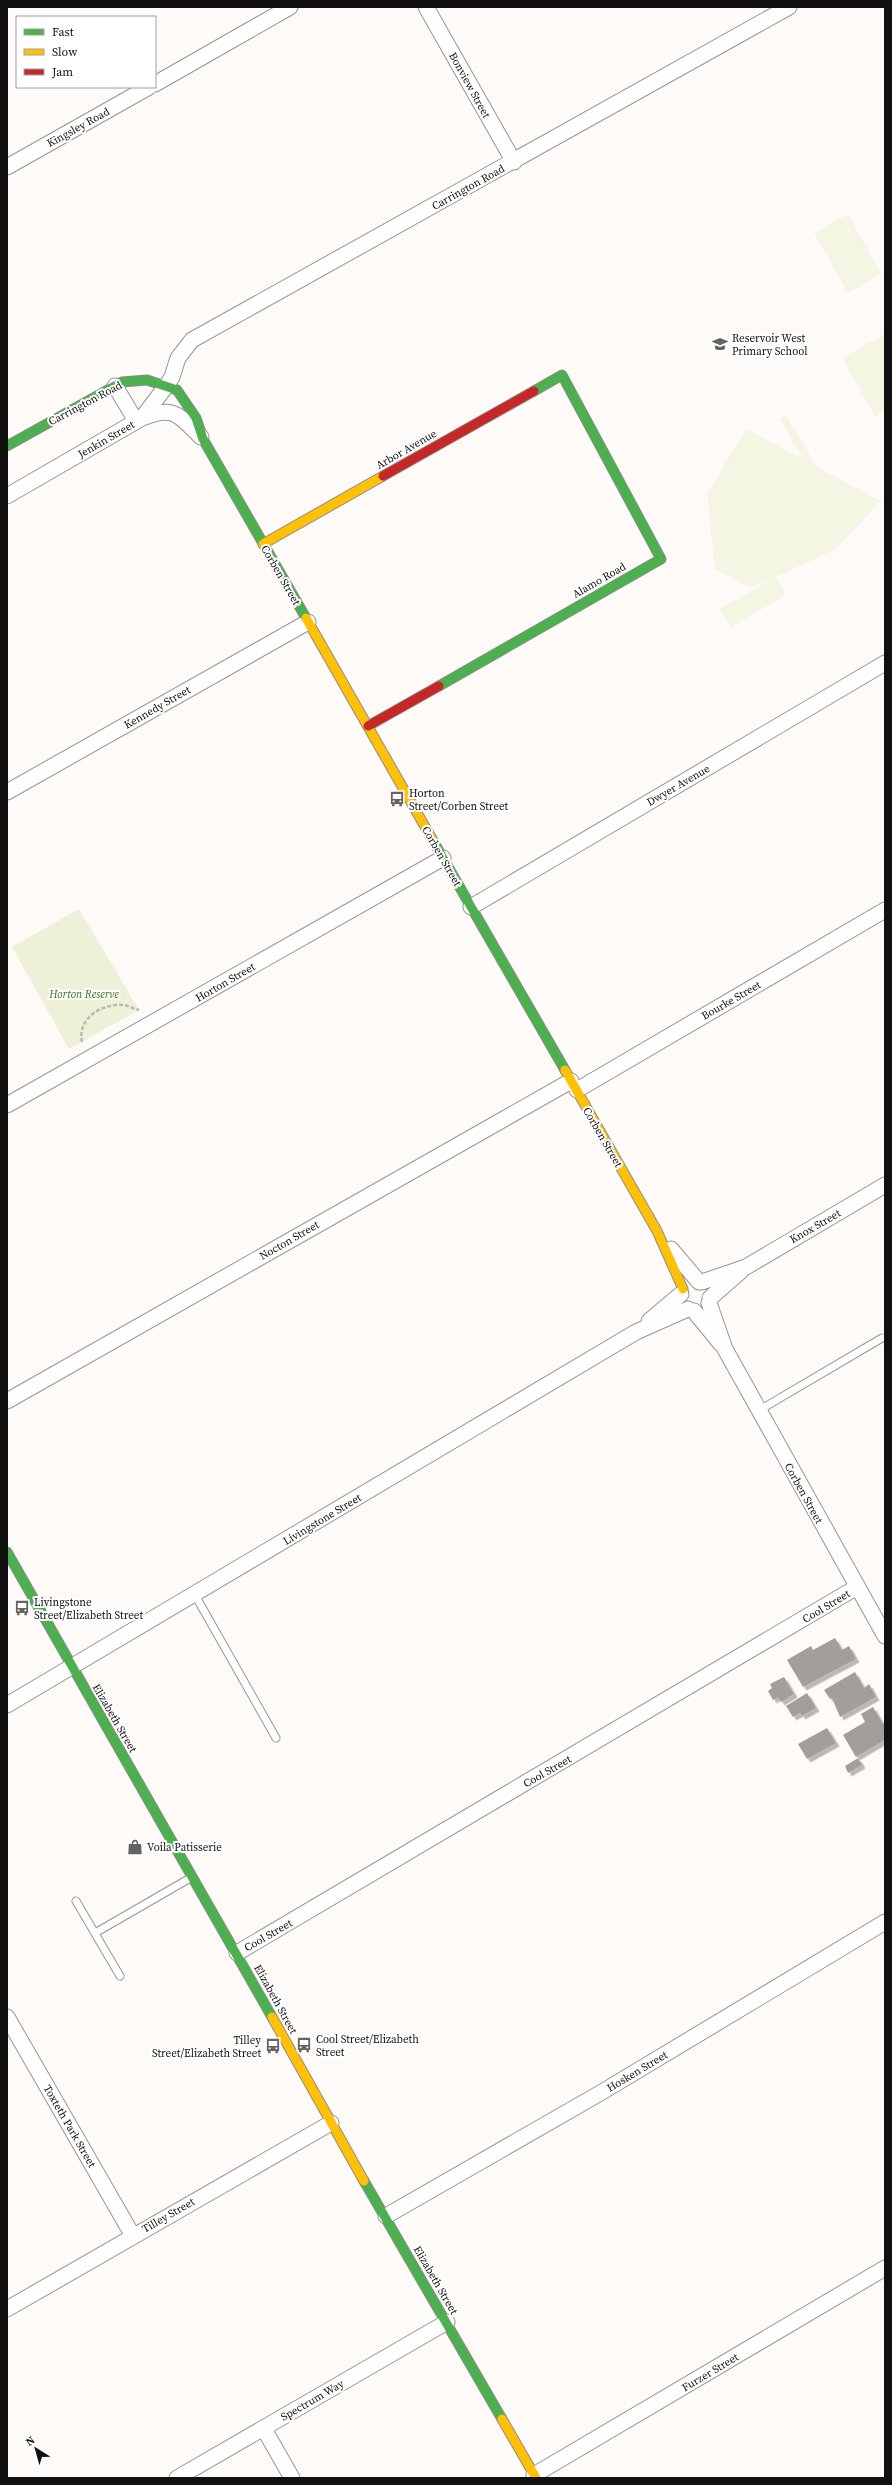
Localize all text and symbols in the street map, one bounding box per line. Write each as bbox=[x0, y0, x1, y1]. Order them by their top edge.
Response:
legend bbox=[16, 16, 156, 88]
text: Fast bbox=[52, 24, 74, 40]
text: Slow bbox=[52, 44, 78, 60]
street label: Bonview Street bbox=[445, 50, 494, 121]
text: Jam bbox=[51, 64, 73, 80]
street label: Kingsley Road bbox=[44, 104, 113, 151]
street label: Carrington Road bbox=[429, 161, 508, 214]
place label: Reservoir West Primary School bbox=[732, 331, 807, 359]
school or university icon: Reservoir West Primary School bbox=[711, 335, 729, 353]
street label: Carrington Road bbox=[46, 377, 125, 429]
street label: Jenkin Street bbox=[74, 417, 138, 462]
street label: Arbor Avenue bbox=[373, 426, 440, 473]
street label: Corben Street bbox=[257, 542, 304, 608]
street label: Alamo Road bbox=[570, 559, 629, 602]
street label: Kennedy Street bbox=[121, 682, 194, 733]
street label: Dwyer Avenue bbox=[644, 761, 713, 810]
place label: Horton Street/Corben Street bbox=[409, 786, 509, 814]
bus stop icon: Horton Street/Corben Street bbox=[388, 790, 406, 808]
street label: Corben Street bbox=[418, 823, 465, 889]
street label: Horton Street bbox=[193, 959, 258, 1006]
street label: Bourke Street bbox=[699, 977, 764, 1023]
park label: Horton Reserve bbox=[48, 987, 119, 1002]
street label: Corben Street bbox=[579, 1104, 626, 1170]
street label: Knox Street bbox=[787, 1206, 844, 1247]
street label: Nocton Street bbox=[257, 1217, 322, 1264]
street label: Corben Street bbox=[781, 1460, 827, 1527]
street label: Livingstone Street bbox=[280, 1490, 364, 1549]
street label: Cool Street bbox=[800, 1586, 853, 1627]
place label: Livingstone Street/Elizabeth Street bbox=[34, 1595, 143, 1623]
bus stop icon: Livingstone Street/Elizabeth Street bbox=[13, 1599, 31, 1617]
street label: Elizabeth Street bbox=[89, 1681, 141, 1756]
street label: Cool Street bbox=[520, 1751, 574, 1791]
shop icon: Voila Patisserie bbox=[126, 1838, 144, 1856]
place label: Voila Patisserie bbox=[147, 1840, 222, 1855]
street label: Cool Street bbox=[241, 1915, 295, 1955]
street label: Elizabeth Street bbox=[250, 1962, 301, 2037]
place label: Cool Street/Elizabeth Street bbox=[316, 2032, 419, 2060]
place label: Tilley Street/Elizabeth Street bbox=[152, 2033, 261, 2061]
bus stop icon: Cool Street/Elizabeth Street bbox=[295, 2036, 313, 2054]
bus stop icon: Tilley Street/Elizabeth Street bbox=[264, 2037, 282, 2055]
street label: Hosken Street bbox=[604, 2047, 671, 2095]
street label: Toxteth Park Street bbox=[40, 2082, 100, 2171]
street label: Tilley Street bbox=[139, 2194, 198, 2237]
street label: Elizabeth Street bbox=[410, 2243, 462, 2318]
street label: Furzer Street bbox=[679, 2349, 742, 2395]
street label: Spectrum Way bbox=[278, 2376, 347, 2425]
north arrow bbox=[16, 2429, 56, 2469]
text: N bbox=[23, 2433, 38, 2450]

